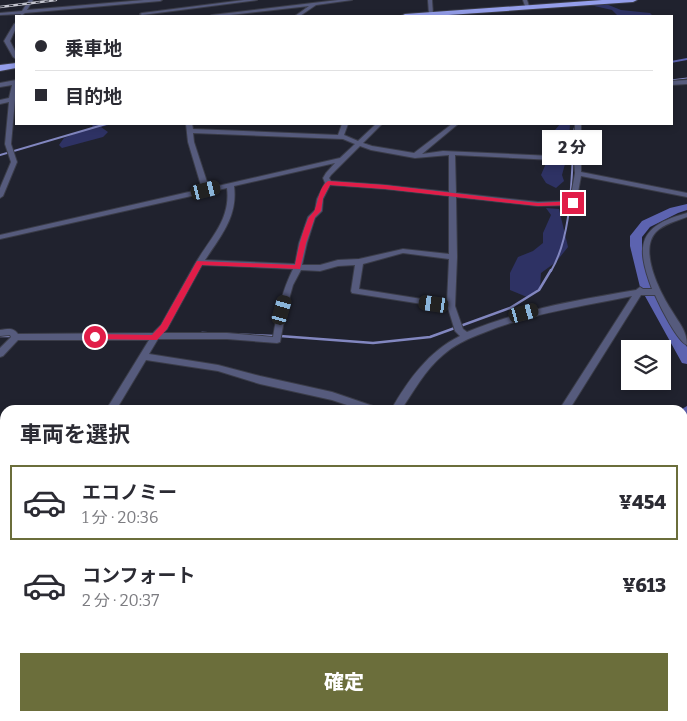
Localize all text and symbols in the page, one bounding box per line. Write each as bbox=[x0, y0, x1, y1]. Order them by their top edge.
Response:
text: 乗車地 bbox=[65, 37, 122, 60]
text: 目的地 bbox=[65, 85, 122, 108]
callout: 2 分 bbox=[543, 130, 603, 166]
text: 2 分 bbox=[558, 138, 586, 157]
car bbox=[189, 179, 222, 201]
route end bbox=[562, 192, 584, 214]
car bbox=[270, 294, 293, 326]
car bbox=[418, 294, 449, 314]
car bbox=[507, 302, 540, 324]
route start bbox=[84, 326, 106, 348]
map controls bbox=[621, 340, 671, 390]
button: layers bbox=[621, 340, 671, 390]
text: 車両を選択 bbox=[20, 421, 130, 448]
icon: car bbox=[22, 480, 67, 525]
text: エコノミー bbox=[82, 481, 177, 504]
text: ¥454 bbox=[619, 491, 666, 514]
text: 1 分 · 20:36 bbox=[82, 508, 158, 527]
icon: car bbox=[22, 563, 67, 608]
text: コンフォート bbox=[82, 564, 195, 587]
text: ¥613 bbox=[623, 574, 666, 597]
text: 2 分 · 20:37 bbox=[82, 591, 159, 610]
button: 確定 bbox=[20, 653, 668, 711]

